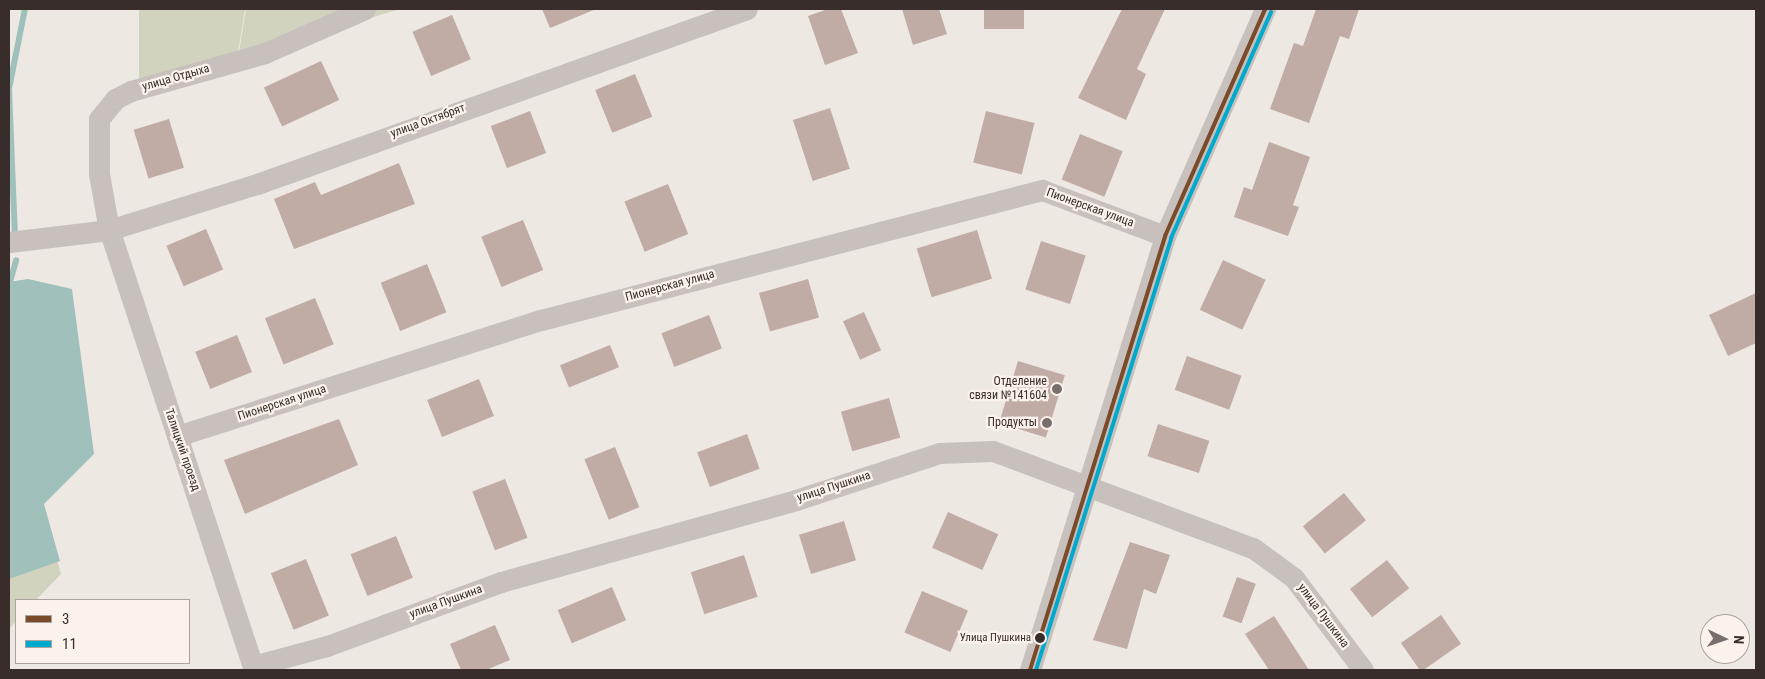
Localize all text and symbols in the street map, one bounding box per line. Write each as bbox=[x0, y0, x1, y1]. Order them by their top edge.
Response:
street label: улица Отдыха bbox=[141, 62, 211, 94]
street label: улица Октябрят bbox=[389, 101, 467, 141]
street label: Пионерская улица bbox=[1044, 186, 1136, 230]
street label: Пионерская улица bbox=[624, 267, 716, 305]
place label: Отделение связи №141604 bbox=[969, 375, 1047, 403]
street label: Пионерская улица bbox=[236, 382, 328, 424]
marker: Отделение связи №141604 bbox=[1051, 383, 1063, 395]
street label: Талицкий проезд bbox=[161, 407, 203, 493]
place label: Продукты bbox=[988, 416, 1037, 430]
marker: Продукты bbox=[1041, 417, 1053, 429]
street label: улица Пушкина bbox=[795, 468, 873, 506]
street label: улица Пушкина bbox=[1294, 581, 1352, 651]
street label: улица Пушкина bbox=[408, 582, 484, 622]
legend bbox=[15, 599, 190, 664]
text: 3 bbox=[62, 610, 69, 628]
north arrow bbox=[1700, 614, 1750, 664]
place label: Улица Пушкина bbox=[960, 631, 1031, 645]
marker: Улица Пушкина bbox=[1035, 633, 1045, 643]
text: 11 bbox=[62, 635, 77, 653]
text: N bbox=[1731, 635, 1747, 644]

